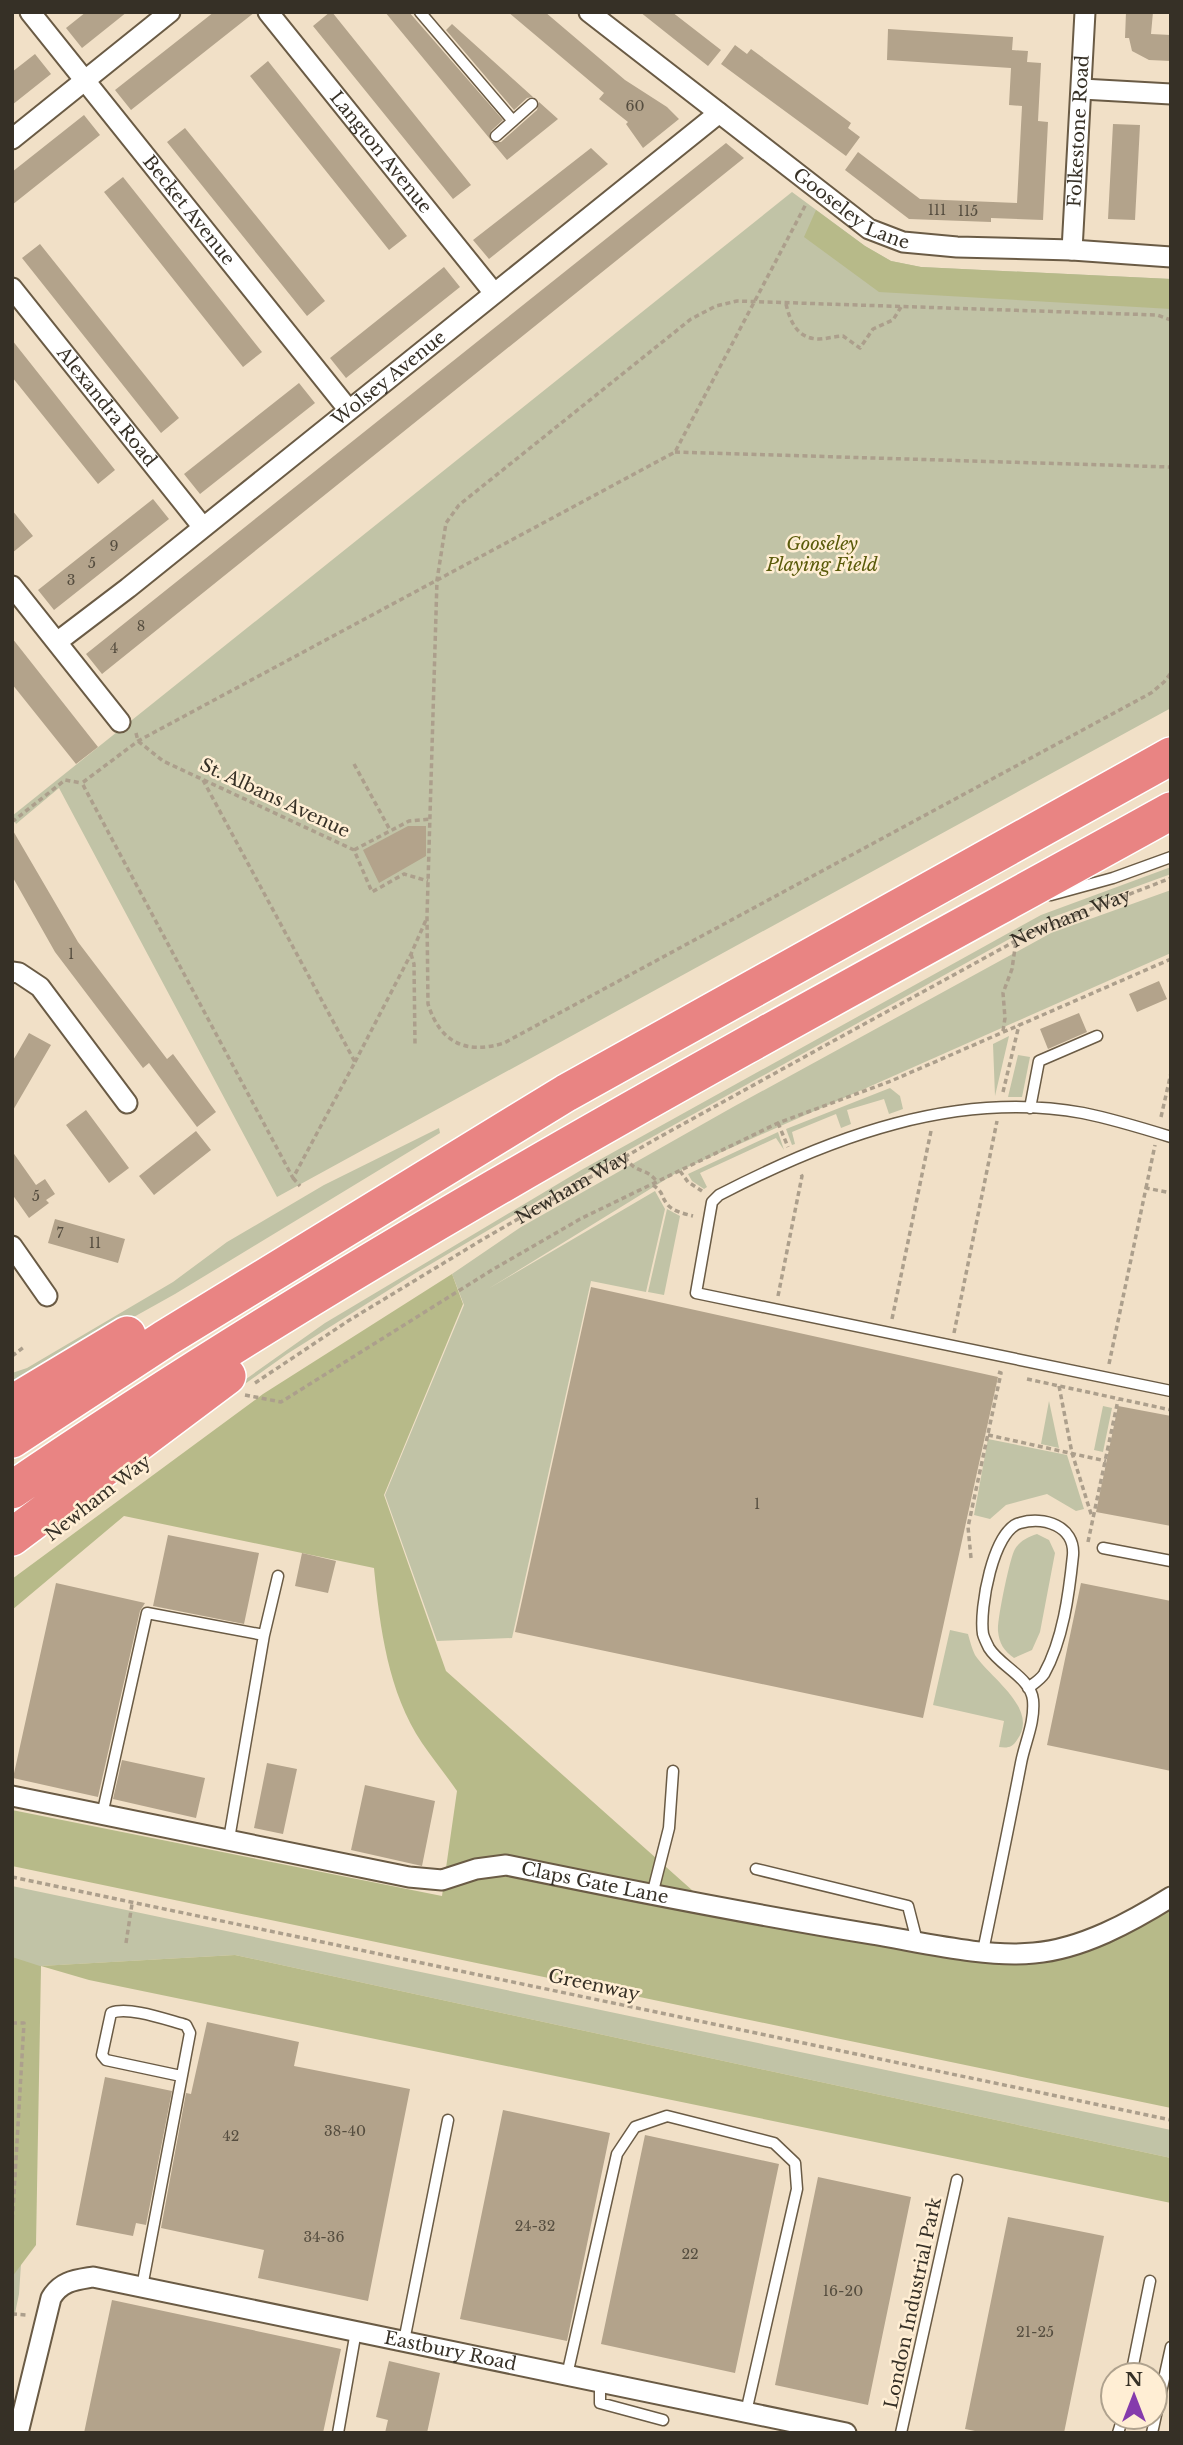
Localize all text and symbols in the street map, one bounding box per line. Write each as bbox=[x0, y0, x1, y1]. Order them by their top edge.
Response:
street label: Folkestone Road bbox=[1063, 55, 1094, 208]
street label: Langton Avenue bbox=[325, 87, 436, 218]
house number: 60 bbox=[626, 97, 645, 115]
street label: Becket Avenue bbox=[138, 151, 239, 270]
street label: Gooseley Lane bbox=[789, 163, 910, 254]
house number: 111 bbox=[928, 201, 946, 219]
house number: 115 bbox=[958, 202, 978, 220]
street label: Wolsey Avenue bbox=[327, 326, 450, 431]
street label: Alexandra Road bbox=[52, 342, 161, 471]
park label: Gooseley Playing Field bbox=[765, 533, 878, 576]
house number: 9 bbox=[109, 537, 119, 555]
house number: 5 bbox=[88, 554, 96, 572]
house number: 3 bbox=[67, 571, 75, 589]
house number: 8 bbox=[137, 617, 145, 635]
house number: 4 bbox=[110, 639, 118, 657]
street label: St. Albans Avenue bbox=[197, 754, 353, 842]
street label: Newham Way bbox=[1007, 884, 1135, 953]
house number: 1 bbox=[68, 945, 74, 963]
street label: Newham Way bbox=[512, 1146, 634, 1229]
house number: 5 bbox=[32, 1187, 40, 1205]
house number: 7 bbox=[56, 1224, 64, 1242]
house number: 11 bbox=[89, 1234, 101, 1252]
street label: Newham Way bbox=[41, 1450, 156, 1546]
house number: 1 bbox=[754, 1495, 760, 1513]
street label: Claps Gate Lane bbox=[519, 1857, 670, 1908]
street label: Greenway bbox=[546, 1965, 642, 2006]
house number: 38-40 bbox=[324, 2122, 366, 2140]
house number: 42 bbox=[223, 2127, 239, 2145]
street label: London Industrial Park bbox=[880, 2195, 946, 2411]
house number: 24-32 bbox=[515, 2217, 555, 2235]
house number: 34-36 bbox=[304, 2228, 344, 2246]
house number: 22 bbox=[681, 2245, 699, 2263]
house number: 16-20 bbox=[823, 2282, 863, 2300]
house number: 21-25 bbox=[1016, 2323, 1054, 2341]
street label: Eastbury Road bbox=[382, 2327, 519, 2375]
north arrow bbox=[1099, 2361, 1169, 2431]
text: N bbox=[1125, 2368, 1143, 2391]

